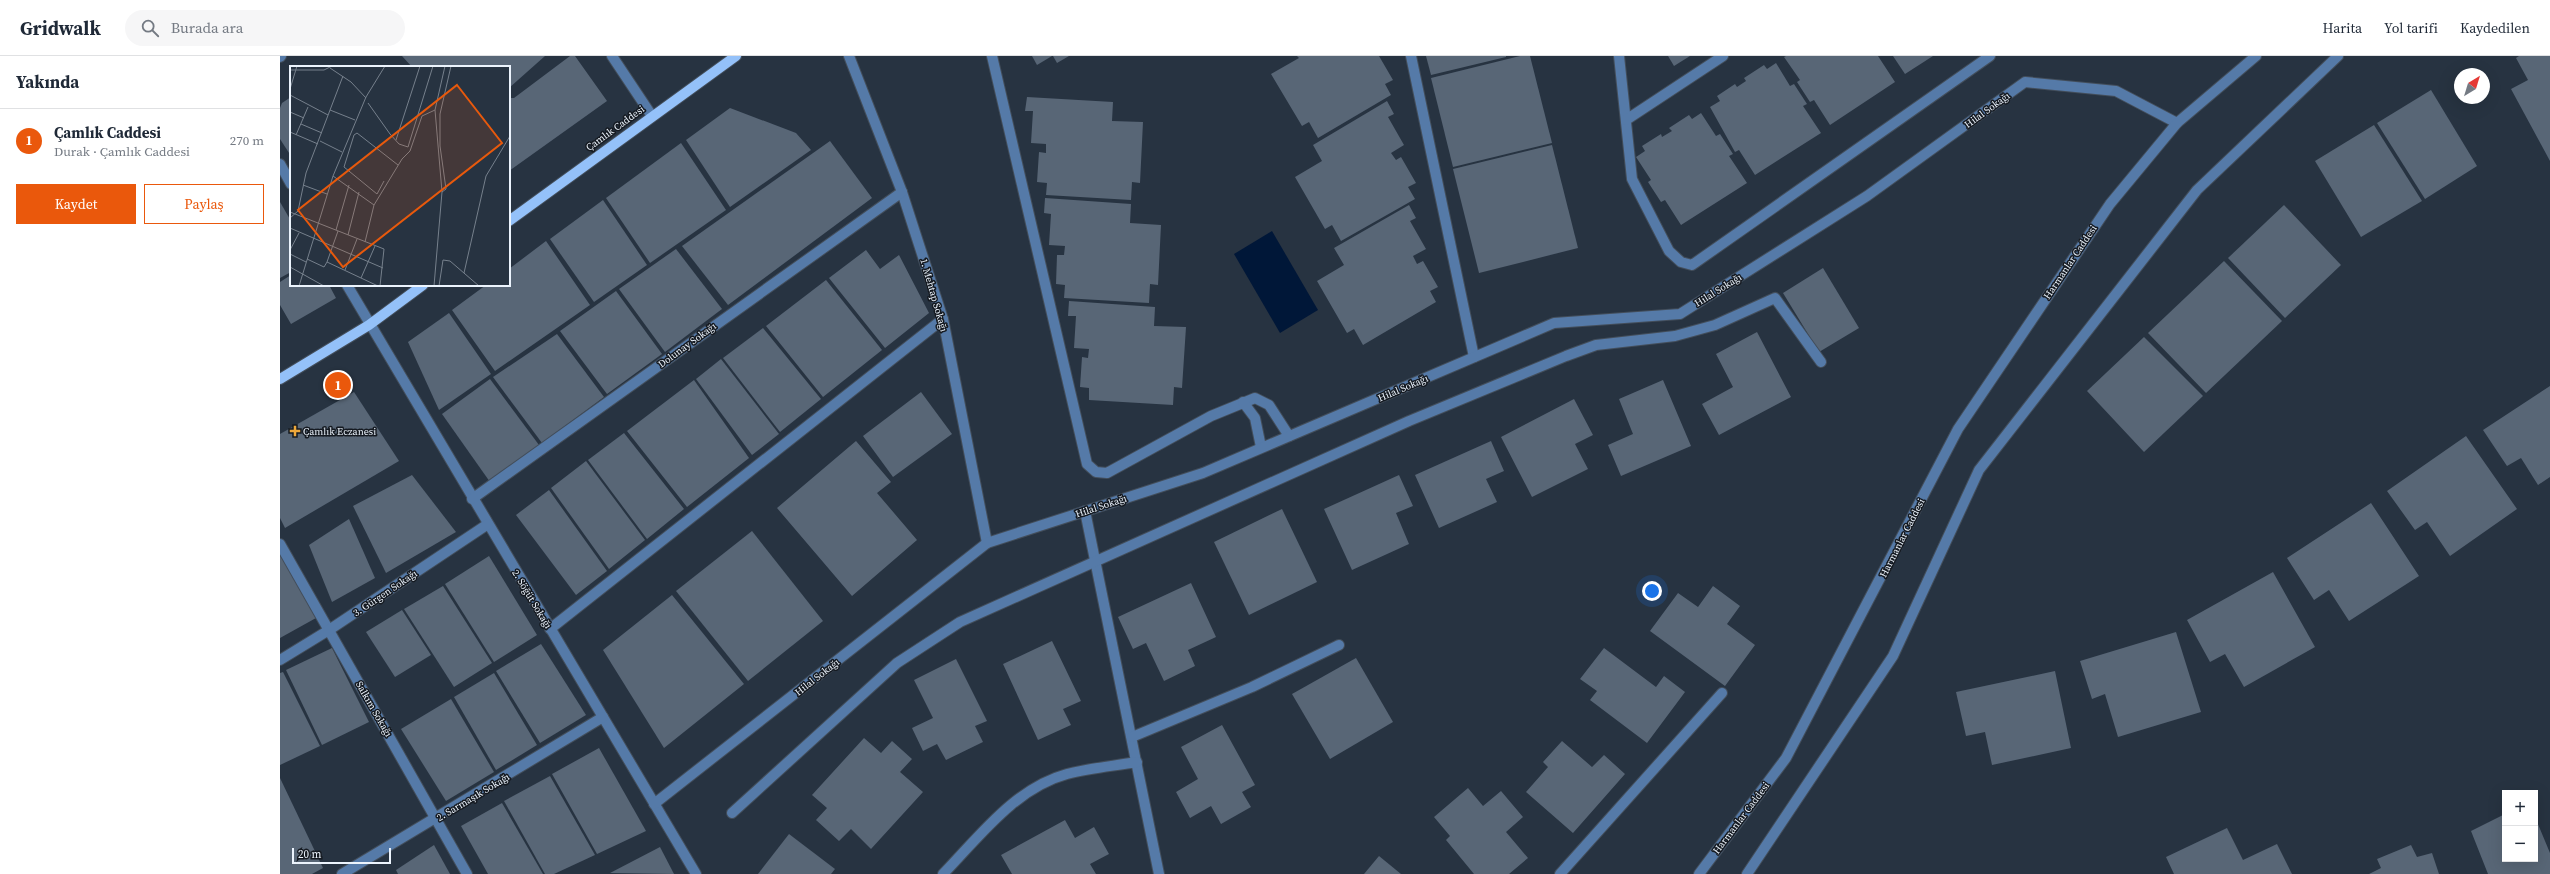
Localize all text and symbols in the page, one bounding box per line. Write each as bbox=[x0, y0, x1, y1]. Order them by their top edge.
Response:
search box bbox=[125, 10, 405, 46]
text: Gridwalk bbox=[20, 15, 101, 41]
icon: search bbox=[139, 17, 161, 39]
text: Burada ara bbox=[171, 17, 243, 38]
text: Harita bbox=[2323, 18, 2362, 38]
text: Yol tarifi bbox=[2384, 18, 2438, 38]
text: Kaydedilen bbox=[2460, 18, 2530, 38]
inset map bbox=[290, 66, 510, 286]
north arrow bbox=[2454, 68, 2490, 104]
text: Yakında bbox=[16, 70, 79, 94]
street label: Hilal Sokağı bbox=[1962, 89, 2012, 131]
street label: Çamlık Caddesi bbox=[583, 102, 647, 154]
text: Çamlık Caddesi bbox=[54, 122, 161, 143]
text: 1 bbox=[25, 132, 33, 149]
text: 270 m bbox=[230, 132, 264, 149]
text: Durak · Çamlık Caddesi bbox=[54, 143, 190, 160]
button: Kaydet bbox=[16, 184, 136, 224]
button: Paylaş bbox=[144, 184, 264, 224]
street label: Harmanlar Caddesi bbox=[2040, 222, 2100, 302]
street label: 1. Mehtap Sokağı bbox=[917, 257, 951, 333]
street label: Hilal Sokağı bbox=[1692, 270, 1744, 310]
street label: Dolunay Sokağı bbox=[655, 320, 719, 370]
pin: 1 bbox=[325, 370, 351, 400]
street label: Hilal Sokağı bbox=[1376, 372, 1430, 404]
place label: Çamlık Eczanesi bbox=[303, 425, 376, 438]
marker: Çamlık Eczanesi bbox=[290, 426, 300, 436]
street label: Hilal Sokağı bbox=[1074, 492, 1128, 520]
street label: Harmanlar Caddesi bbox=[1877, 496, 1927, 580]
street label: 3. Gürgen Sokağı bbox=[350, 567, 420, 619]
street label: 2. Söğüt Sokağı bbox=[509, 567, 555, 631]
your location bbox=[1642, 581, 1662, 601]
street label: Hilal Sokağı bbox=[792, 655, 842, 699]
street label: Salkım Sokağı bbox=[353, 679, 395, 739]
street label: 2. Sarmaşık Sokağı bbox=[434, 770, 512, 824]
street label: Harmanlar Caddesi bbox=[1710, 779, 1772, 857]
map controls bbox=[2502, 790, 2538, 862]
button: + bbox=[2502, 790, 2538, 826]
button: − bbox=[2502, 826, 2538, 862]
scale bar bbox=[292, 846, 391, 865]
text: 20 m bbox=[298, 847, 321, 862]

